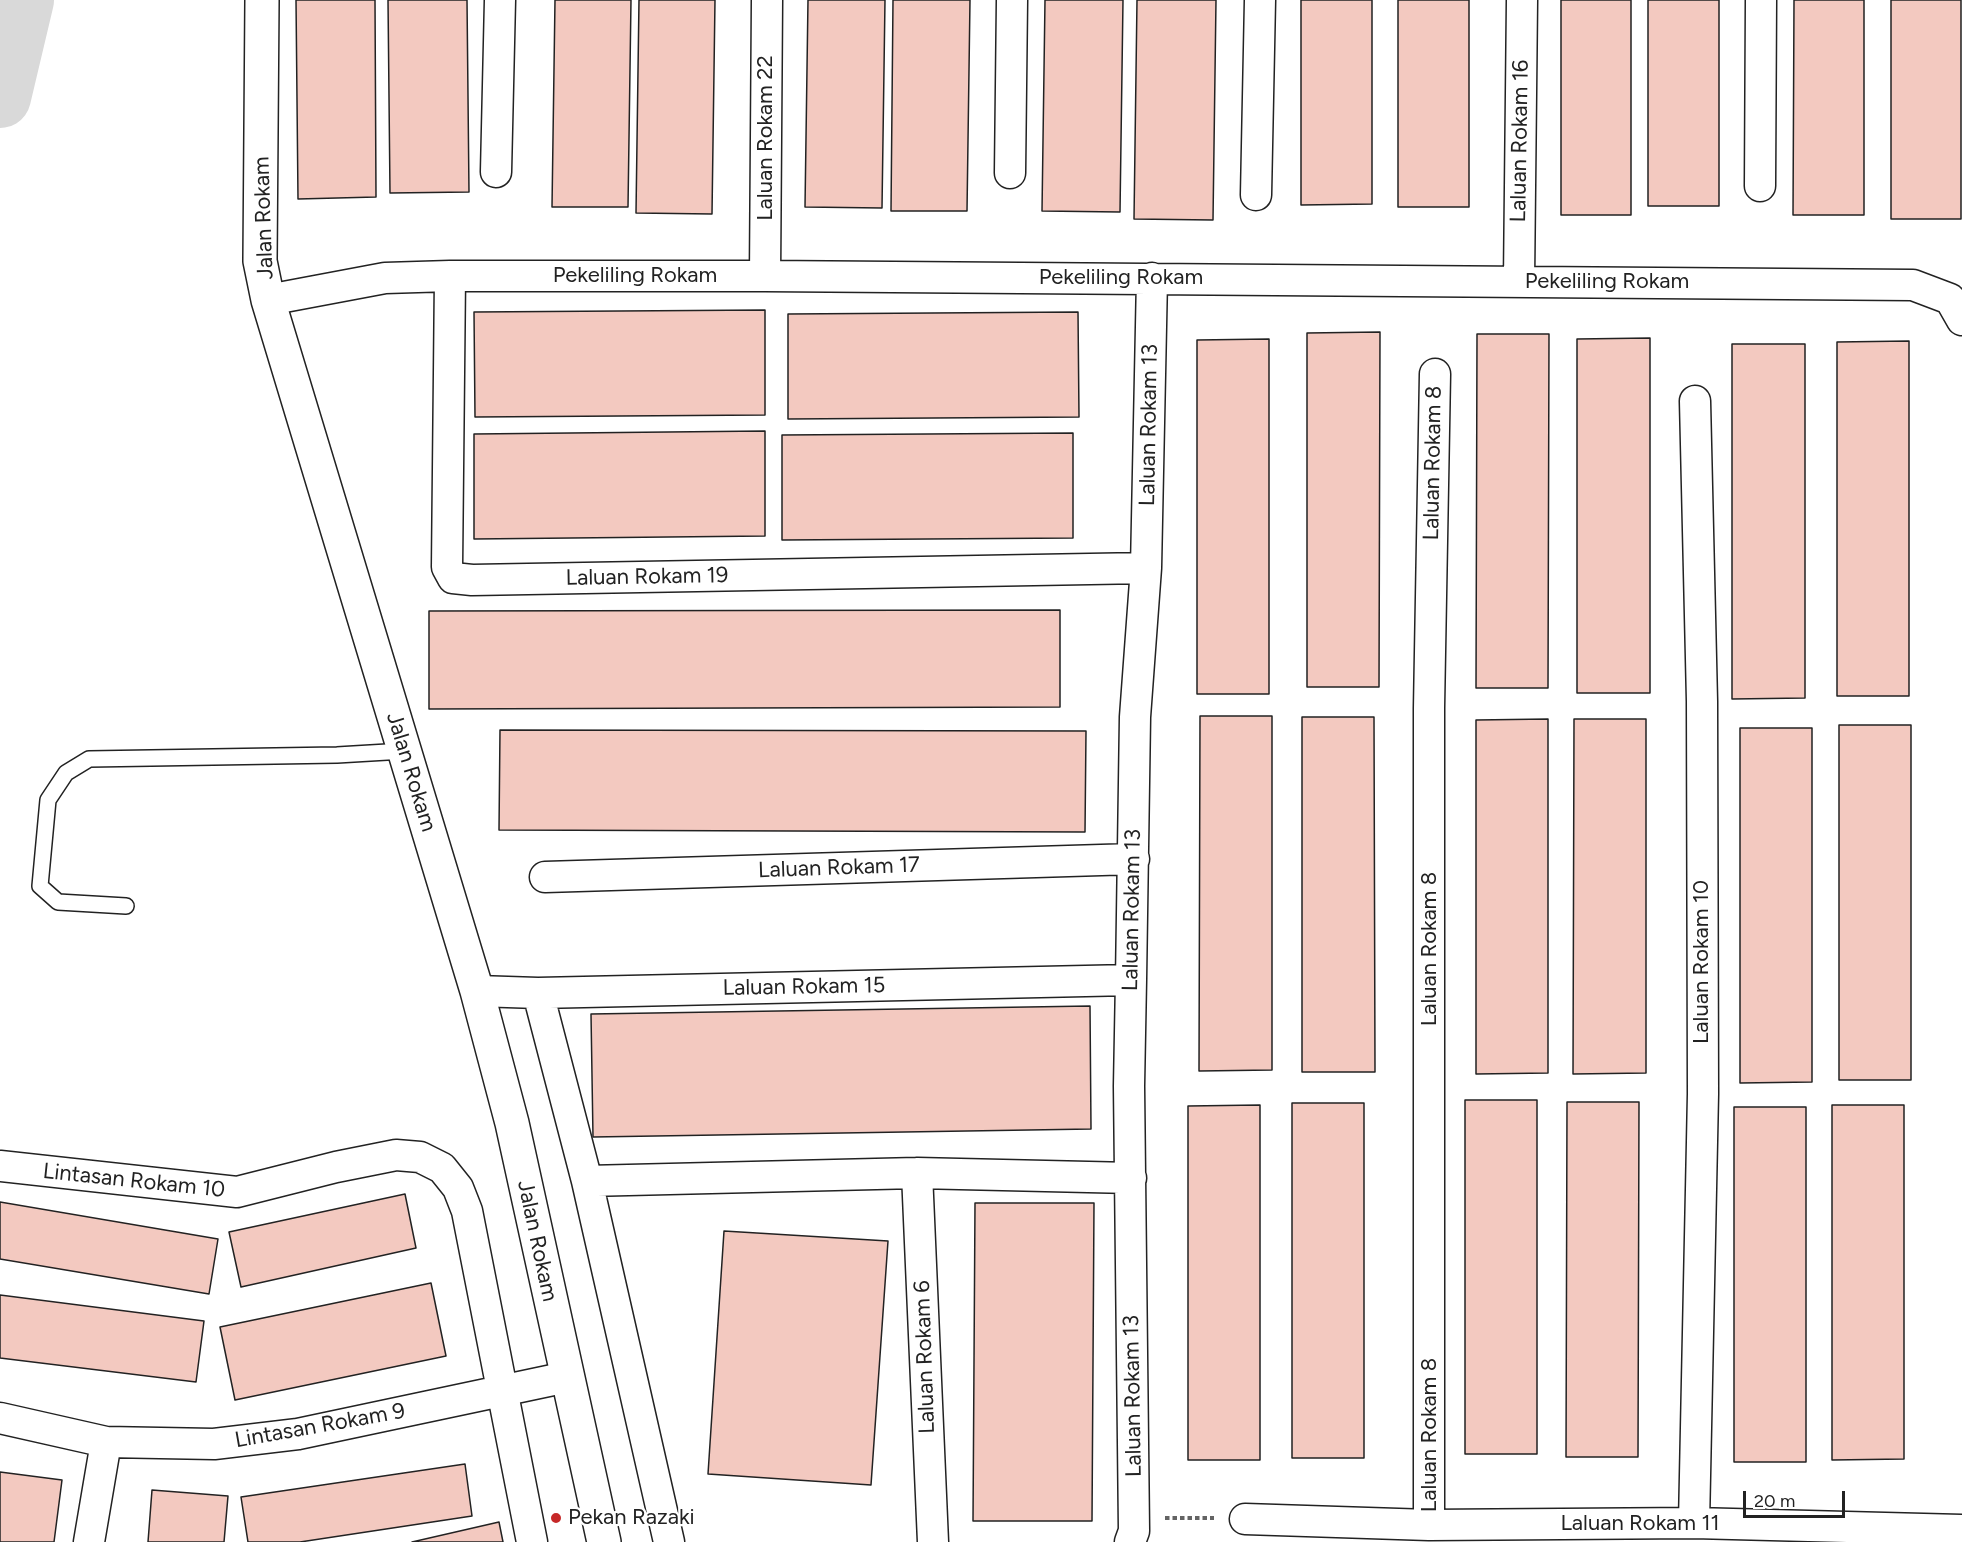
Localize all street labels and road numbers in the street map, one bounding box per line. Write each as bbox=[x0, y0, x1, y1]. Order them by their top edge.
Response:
street label: Laluan Rokam 22 bbox=[753, 55, 779, 221]
street label: Laluan Rokam 16 bbox=[1505, 59, 1535, 223]
street label: Jalan Rokam bbox=[249, 156, 279, 280]
street label: Pekeliling Rokam bbox=[553, 263, 717, 289]
street label: Pekeliling Rokam bbox=[1039, 265, 1203, 291]
street label: Pekeliling Rokam bbox=[1525, 269, 1689, 295]
street label: Laluan Rokam 13 bbox=[1134, 344, 1164, 506]
street label: Laluan Rokam 8 bbox=[1418, 386, 1448, 540]
street label: Laluan Rokam 19 bbox=[565, 562, 729, 592]
street label: Jalan Rokam bbox=[380, 709, 442, 835]
street label: Laluan Rokam 13 bbox=[1117, 829, 1147, 991]
street label: Laluan Rokam 17 bbox=[758, 852, 920, 884]
street label: Laluan Rokam 8 bbox=[1417, 872, 1443, 1026]
street label: Laluan Rokam 10 bbox=[1689, 880, 1715, 1044]
street label: Laluan Rokam 15 bbox=[722, 972, 886, 1002]
street label: Lintasan Rokam 10 bbox=[42, 1158, 226, 1204]
street label: Jalan Rokam bbox=[511, 1178, 563, 1304]
street label: Laluan Rokam 6 bbox=[909, 1280, 941, 1434]
street label: Laluan Rokam 13 bbox=[1118, 1315, 1148, 1477]
street label: Laluan Rokam 8 bbox=[1417, 1358, 1443, 1512]
street label: Lintasan Rokam 9 bbox=[233, 1398, 407, 1454]
street label: Laluan Rokam 11 bbox=[1560, 1511, 1720, 1537]

